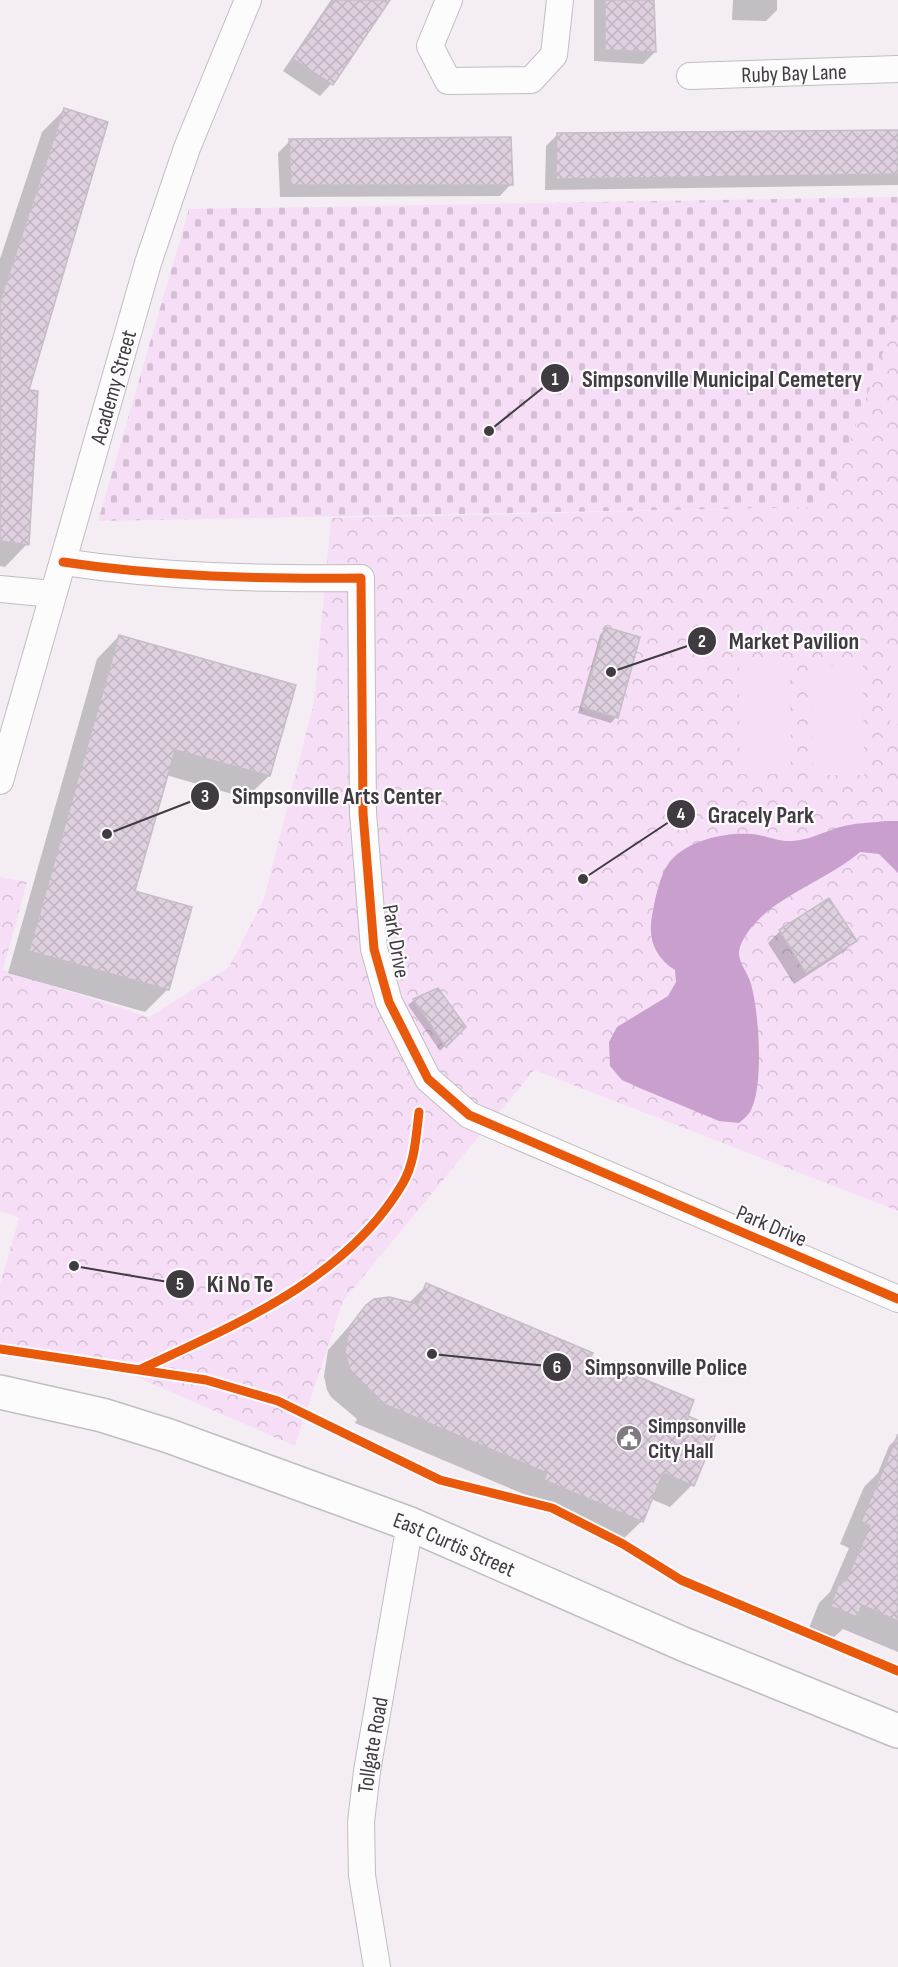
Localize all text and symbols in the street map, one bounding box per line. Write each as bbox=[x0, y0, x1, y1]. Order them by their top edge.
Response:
street label: Ruby Bay Lane bbox=[741, 59, 847, 89]
street label: Academy Street bbox=[85, 327, 143, 448]
callout: Simpsonville Municipal Cemetery bbox=[540, 357, 874, 399]
text: Simpsonville Municipal Cemetery bbox=[582, 365, 862, 394]
text: 1 bbox=[551, 369, 559, 390]
callout: Market Pavilion bbox=[687, 620, 871, 662]
text: Market Pavilion bbox=[729, 627, 859, 656]
text: 2 bbox=[698, 631, 706, 652]
callout: Simpsonville Arts Center bbox=[190, 775, 454, 817]
text: Simpsonville Arts Center bbox=[232, 782, 443, 811]
text: 3 bbox=[201, 786, 209, 807]
callout: Gracely Park bbox=[666, 793, 826, 835]
text: Gracely Park bbox=[708, 801, 814, 830]
text: 4 bbox=[677, 804, 686, 825]
street label: Park Drive bbox=[376, 902, 415, 980]
street label: Park Drive bbox=[732, 1199, 811, 1253]
callout: Ki No Te bbox=[165, 1263, 286, 1305]
text: Ki No Te bbox=[207, 1270, 273, 1299]
text: 5 bbox=[176, 1274, 184, 1295]
callout: Simpsonville Police bbox=[542, 1346, 759, 1388]
text: Simpsonville Police bbox=[585, 1353, 747, 1382]
text: 6 bbox=[553, 1357, 561, 1378]
place label: Simpsonville City Hall bbox=[648, 1413, 746, 1465]
public building icon: Simpsonville City Hall bbox=[614, 1423, 644, 1453]
street label: East Curtis Street bbox=[389, 1507, 519, 1584]
street label: Tollgate Road bbox=[352, 1695, 395, 1795]

